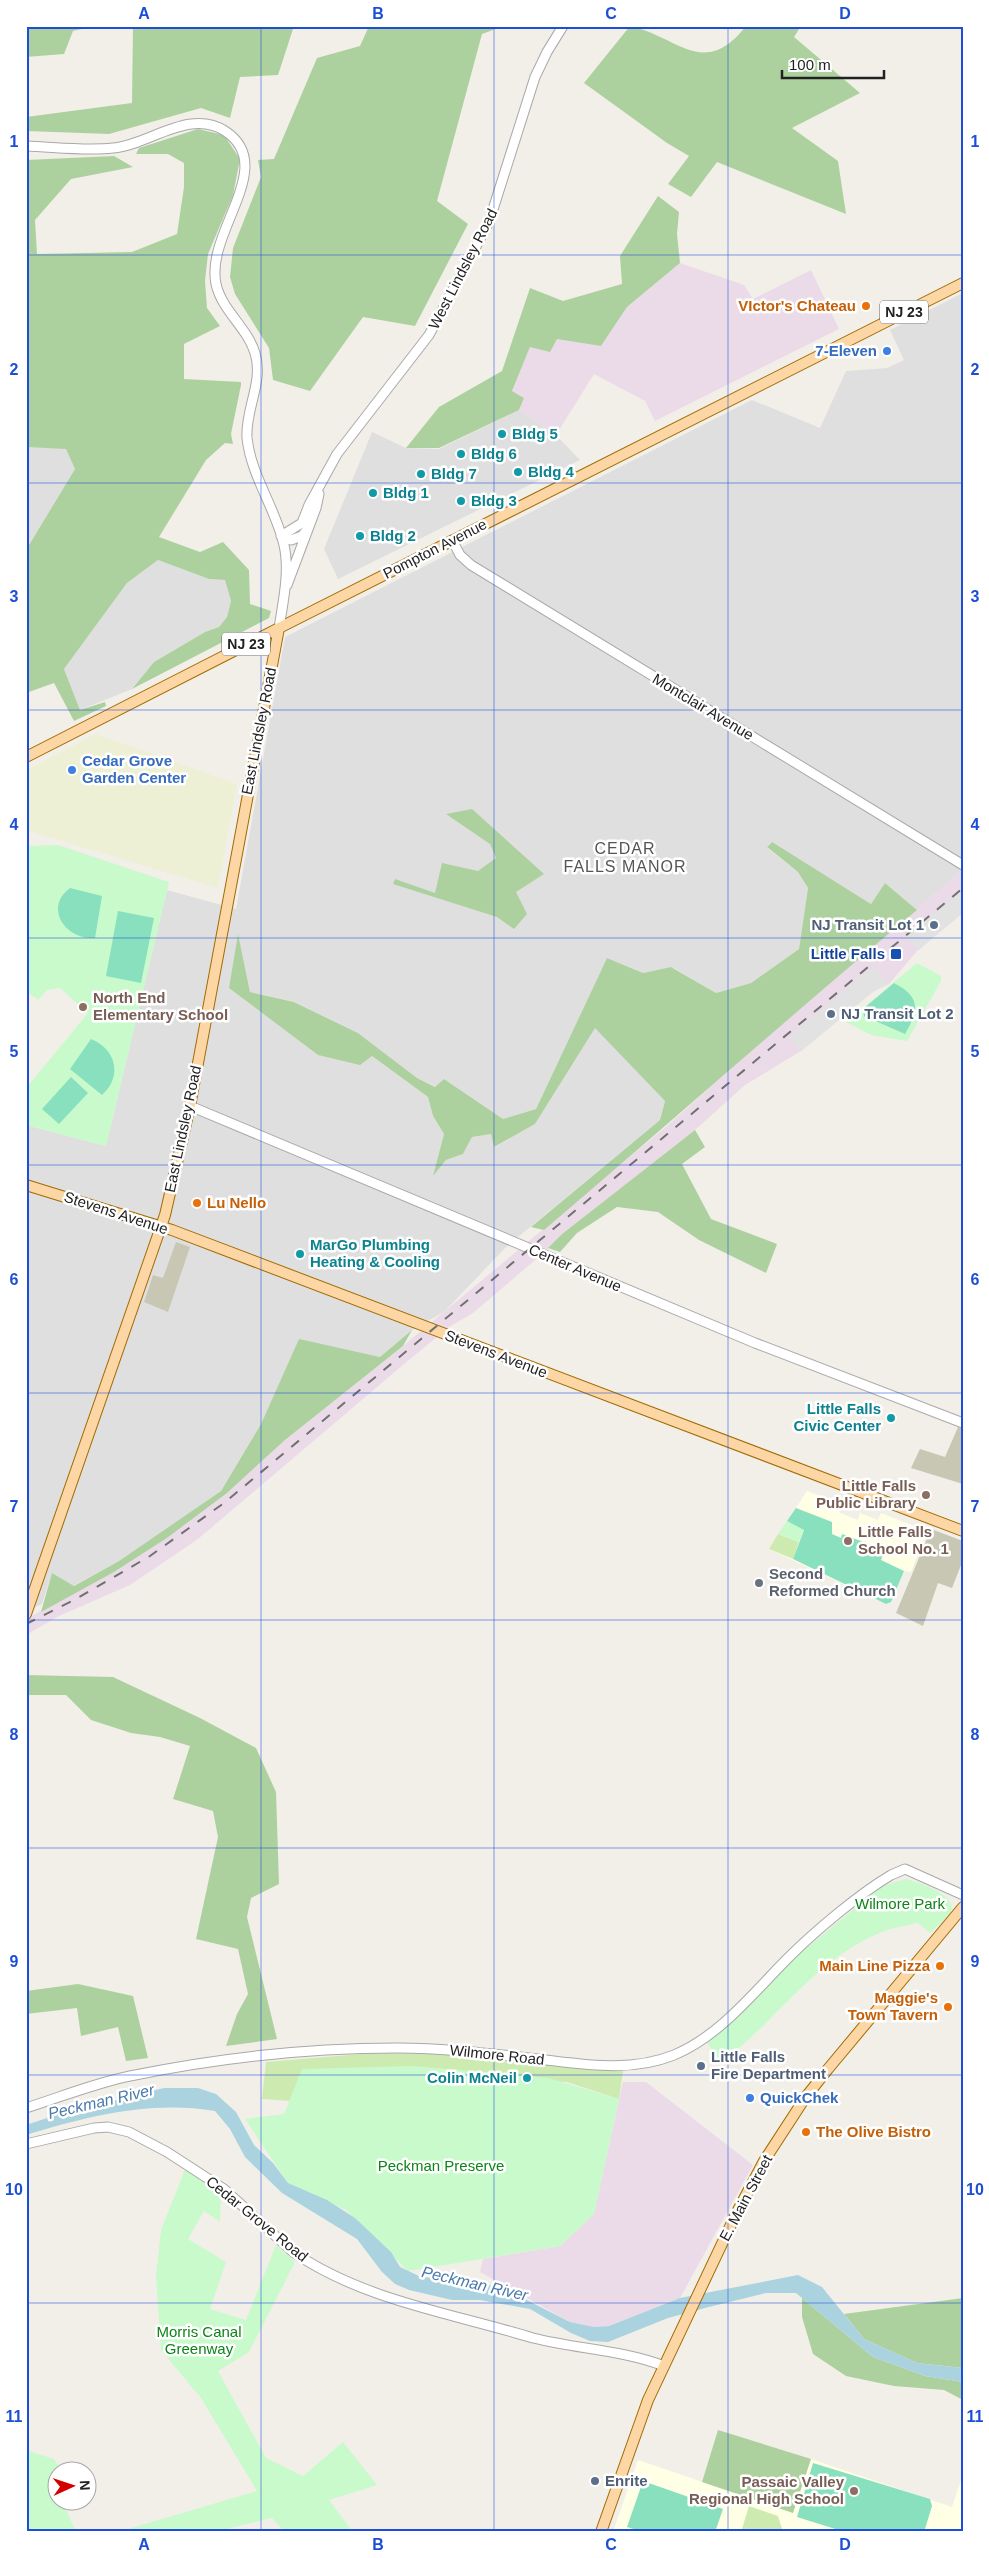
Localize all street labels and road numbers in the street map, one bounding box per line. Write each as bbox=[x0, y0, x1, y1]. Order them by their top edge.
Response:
street label: West Lindsley Road bbox=[425, 206, 500, 332]
road number: NJ 23 bbox=[880, 300, 928, 324]
street label: Pompton Avenue bbox=[380, 515, 489, 582]
road number: NJ 23 bbox=[222, 633, 270, 656]
street label: East Lindsley Road bbox=[238, 666, 279, 796]
street label: Montclair Avenue bbox=[650, 670, 757, 743]
street label: East Lindsley Road bbox=[161, 1064, 204, 1194]
street label: Stevens Avenue bbox=[62, 1188, 170, 1237]
street label: Center Avenue bbox=[526, 1240, 624, 1295]
street label: Stevens Avenue bbox=[443, 1326, 550, 1381]
street label: Wilmore Road bbox=[449, 2041, 545, 2068]
street label: E. Main Street bbox=[716, 2151, 776, 2244]
street label: Cedar Grove Road bbox=[203, 2172, 312, 2265]

